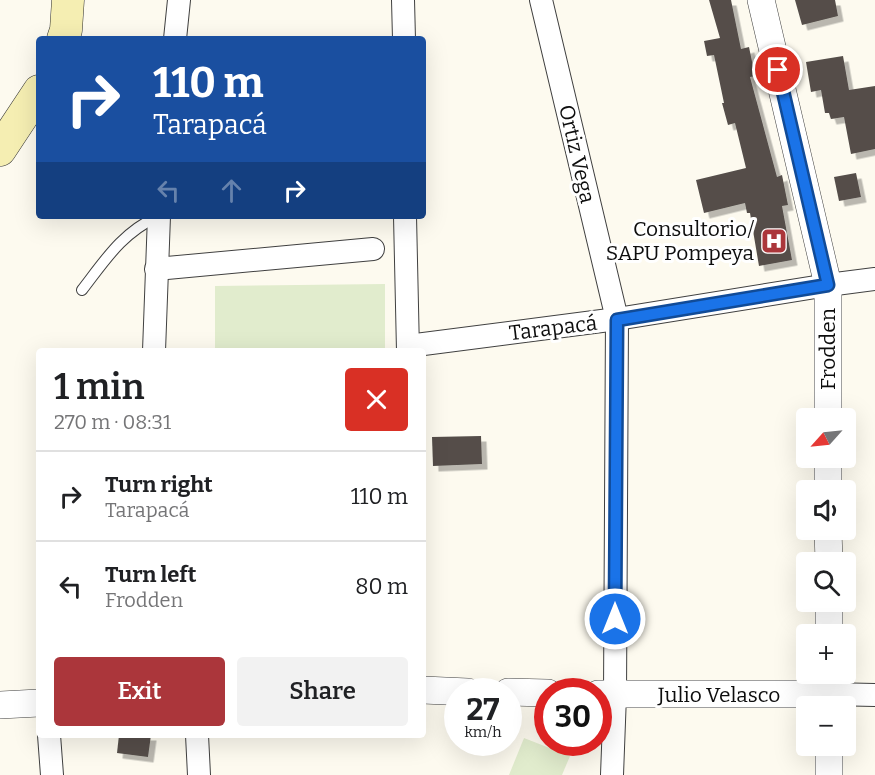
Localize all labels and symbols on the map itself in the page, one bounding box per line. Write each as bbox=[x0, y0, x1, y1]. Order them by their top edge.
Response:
pin bbox=[752, 44, 803, 95]
street label: Ortiz Vega bbox=[553, 102, 601, 206]
place label: Consultorio/ SAPU Pompeya bbox=[606, 216, 755, 266]
hospital icon: Consultorio/ SAPU Pompeya bbox=[759, 226, 789, 256]
street label: Frodden bbox=[815, 308, 841, 390]
street label: Tarapacá bbox=[507, 310, 599, 346]
north arrow bbox=[796, 408, 856, 468]
position arrow bbox=[583, 587, 647, 651]
speed limit sign: 30 bbox=[534, 678, 612, 756]
street label: Julio Velasco bbox=[657, 682, 780, 708]

